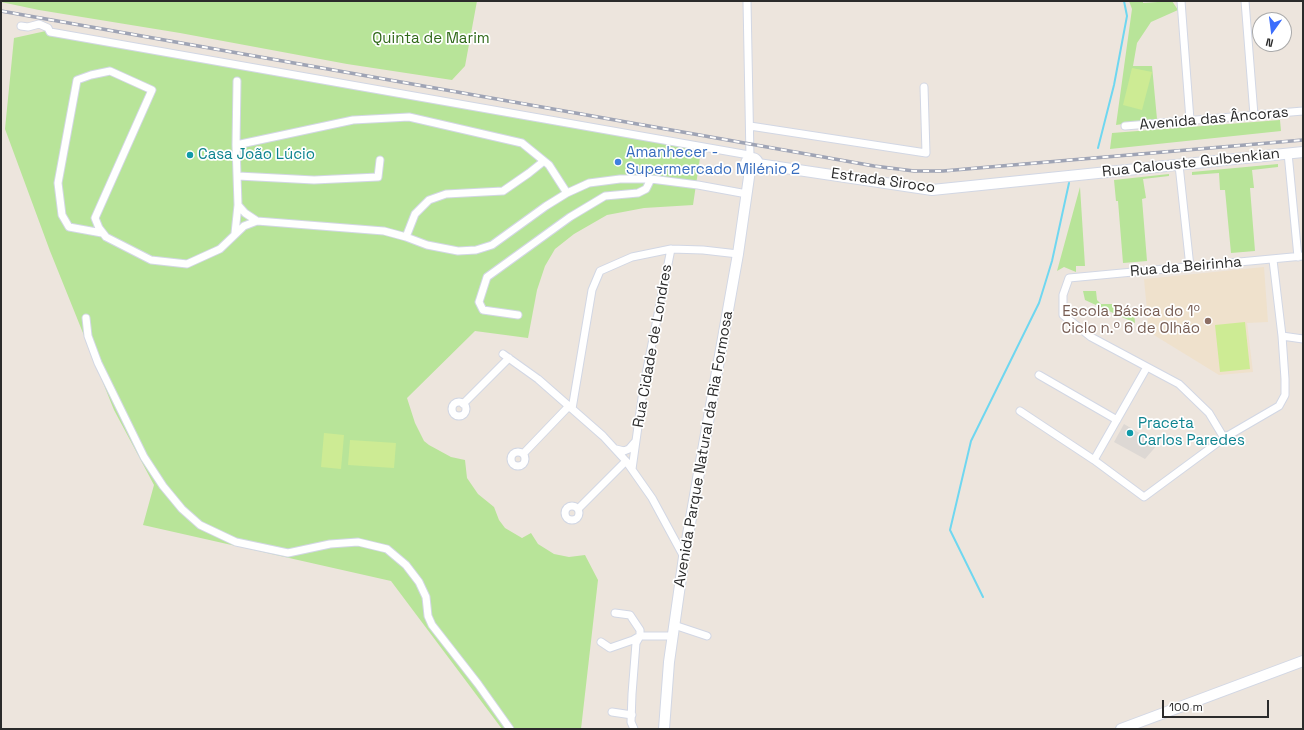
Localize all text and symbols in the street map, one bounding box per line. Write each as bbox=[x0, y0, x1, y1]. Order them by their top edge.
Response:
north arrow bbox=[1252, 12, 1292, 52]
park label: Quinta de Marim bbox=[372, 30, 490, 48]
text: N bbox=[1264, 35, 1275, 50]
street label: Avenida das Âncoras bbox=[1139, 104, 1289, 134]
place label: Amanhecer - Supermercado Milénio 2 bbox=[626, 144, 800, 179]
street label: Rua Calouste Gulbenkian bbox=[1101, 145, 1281, 181]
place label: Casa João Lúcio bbox=[198, 146, 315, 164]
marker: Casa João Lúcio bbox=[185, 150, 195, 160]
marker: Amanhecer - Supermercado Milénio 2 bbox=[613, 157, 623, 167]
street label: Estrada Siroco bbox=[830, 165, 936, 197]
street label: Rua da Beirinha bbox=[1129, 253, 1243, 281]
street label: Rua Cidade de Londres bbox=[630, 263, 676, 429]
place label: Escola Básica do 1º Ciclo n.º 6 de Olhão bbox=[1061, 303, 1200, 338]
street label: Avenida Parque Natural da Ria Formosa bbox=[671, 309, 737, 589]
marker: Escola Básica do 1º Ciclo n.º 6 de Olhão bbox=[1203, 316, 1213, 326]
place label: Praceta Carlos Paredes bbox=[1138, 415, 1245, 450]
marker: Praceta Carlos Paredes bbox=[1125, 428, 1135, 438]
scale bar bbox=[1164, 692, 1271, 718]
text: 100 m bbox=[1169, 699, 1203, 715]

